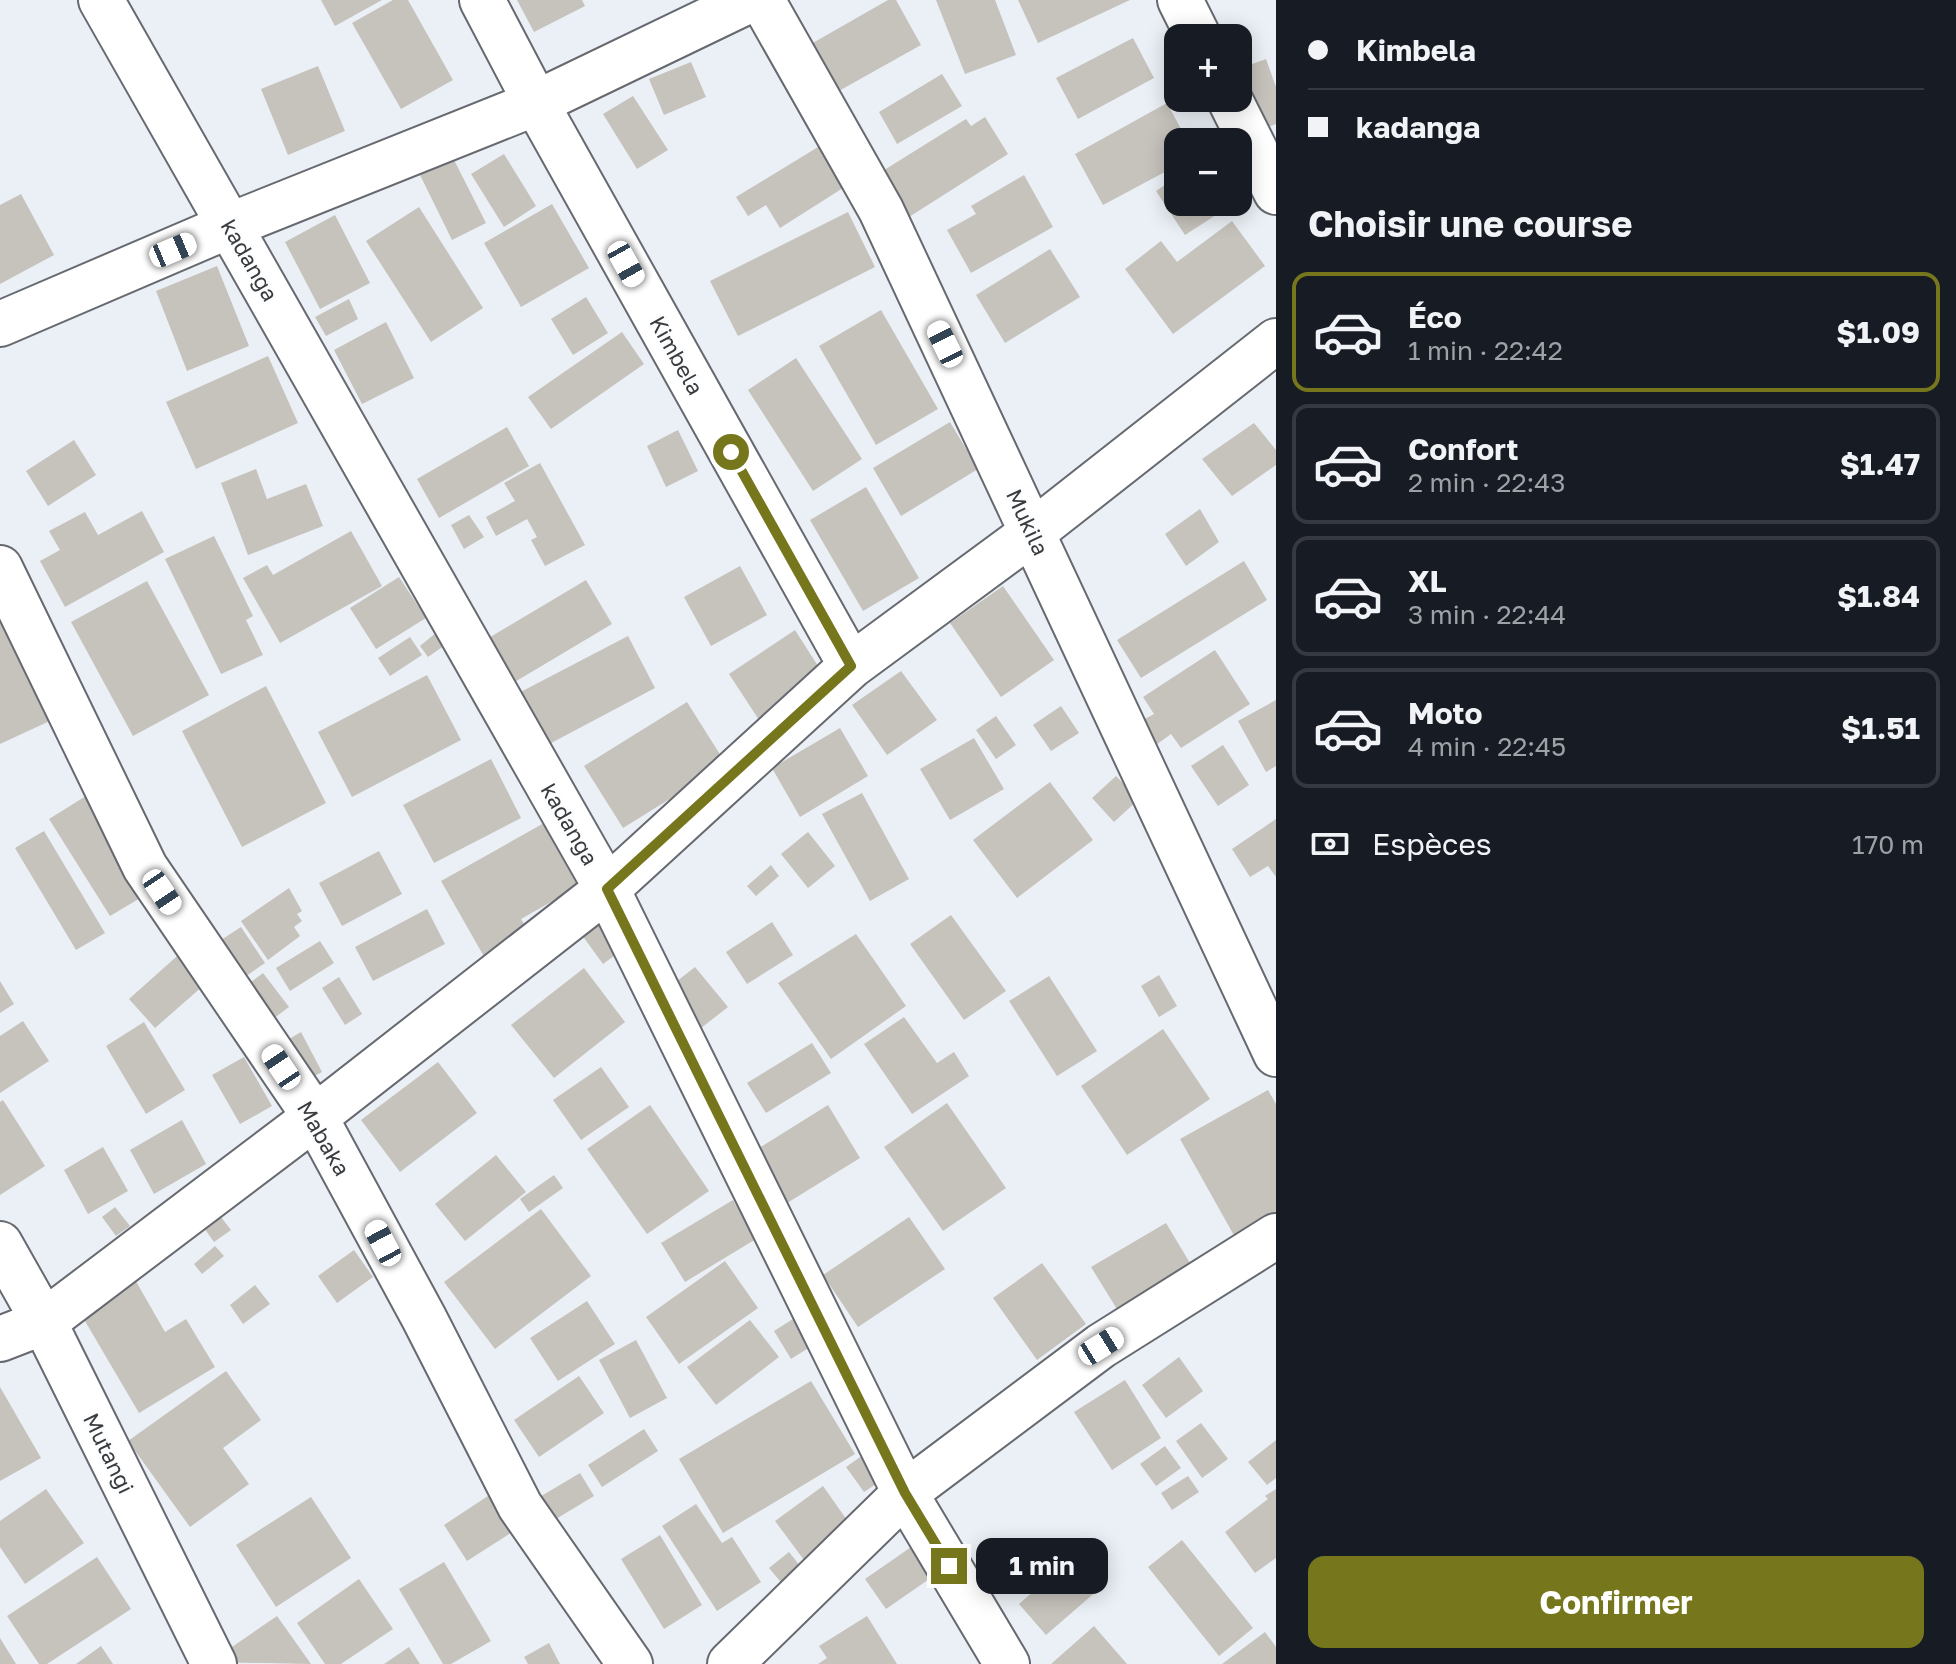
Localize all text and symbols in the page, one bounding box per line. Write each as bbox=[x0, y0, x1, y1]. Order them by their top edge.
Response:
map controls bbox=[1164, 24, 1252, 216]
button: + bbox=[1164, 24, 1252, 112]
text: Kimbela bbox=[1356, 32, 1476, 68]
text: kadanga bbox=[1356, 109, 1480, 145]
button: − bbox=[1164, 128, 1252, 216]
text: Choisir une course bbox=[1308, 202, 1632, 245]
street label: kadanga bbox=[216, 214, 284, 306]
car bbox=[146, 230, 200, 270]
car bbox=[604, 237, 648, 291]
icon: car bbox=[1312, 296, 1384, 368]
text: Éco bbox=[1408, 299, 1462, 335]
street label: Kimbela bbox=[644, 311, 710, 399]
text: $1.09 bbox=[1836, 314, 1920, 350]
car bbox=[924, 317, 966, 371]
text: 1 min · 22:42 bbox=[1408, 335, 1563, 366]
icon: car bbox=[1312, 428, 1384, 500]
text: Confort bbox=[1408, 431, 1519, 467]
route start bbox=[713, 434, 749, 470]
text: $1.47 bbox=[1840, 446, 1920, 482]
text: 2 min · 22:43 bbox=[1408, 467, 1565, 498]
street label: Mukila bbox=[1001, 485, 1055, 559]
icon: car bbox=[1312, 560, 1384, 632]
text: XL bbox=[1408, 563, 1447, 599]
text: $1.84 bbox=[1837, 578, 1920, 614]
text: 3 min · 22:44 bbox=[1408, 599, 1566, 630]
icon: car bbox=[1312, 692, 1384, 764]
text: Moto bbox=[1408, 695, 1483, 731]
text: $1.51 bbox=[1841, 710, 1920, 746]
text: 4 min · 22:45 bbox=[1408, 731, 1566, 762]
street label: kadanga bbox=[536, 778, 604, 870]
icon: cash bbox=[1308, 822, 1352, 866]
text: Espèces bbox=[1372, 826, 1492, 862]
text: 170 m bbox=[1852, 829, 1924, 860]
car bbox=[139, 865, 185, 919]
car bbox=[258, 1040, 304, 1094]
street label: Mabaka bbox=[292, 1096, 356, 1180]
car bbox=[361, 1216, 405, 1270]
car bbox=[1074, 1323, 1128, 1369]
street label: Mutangi bbox=[78, 1408, 140, 1498]
callout: 1 min bbox=[977, 1538, 1109, 1594]
route end bbox=[931, 1548, 967, 1584]
text: 1 min bbox=[1009, 1550, 1075, 1581]
button: Confirmer bbox=[1308, 1556, 1924, 1648]

